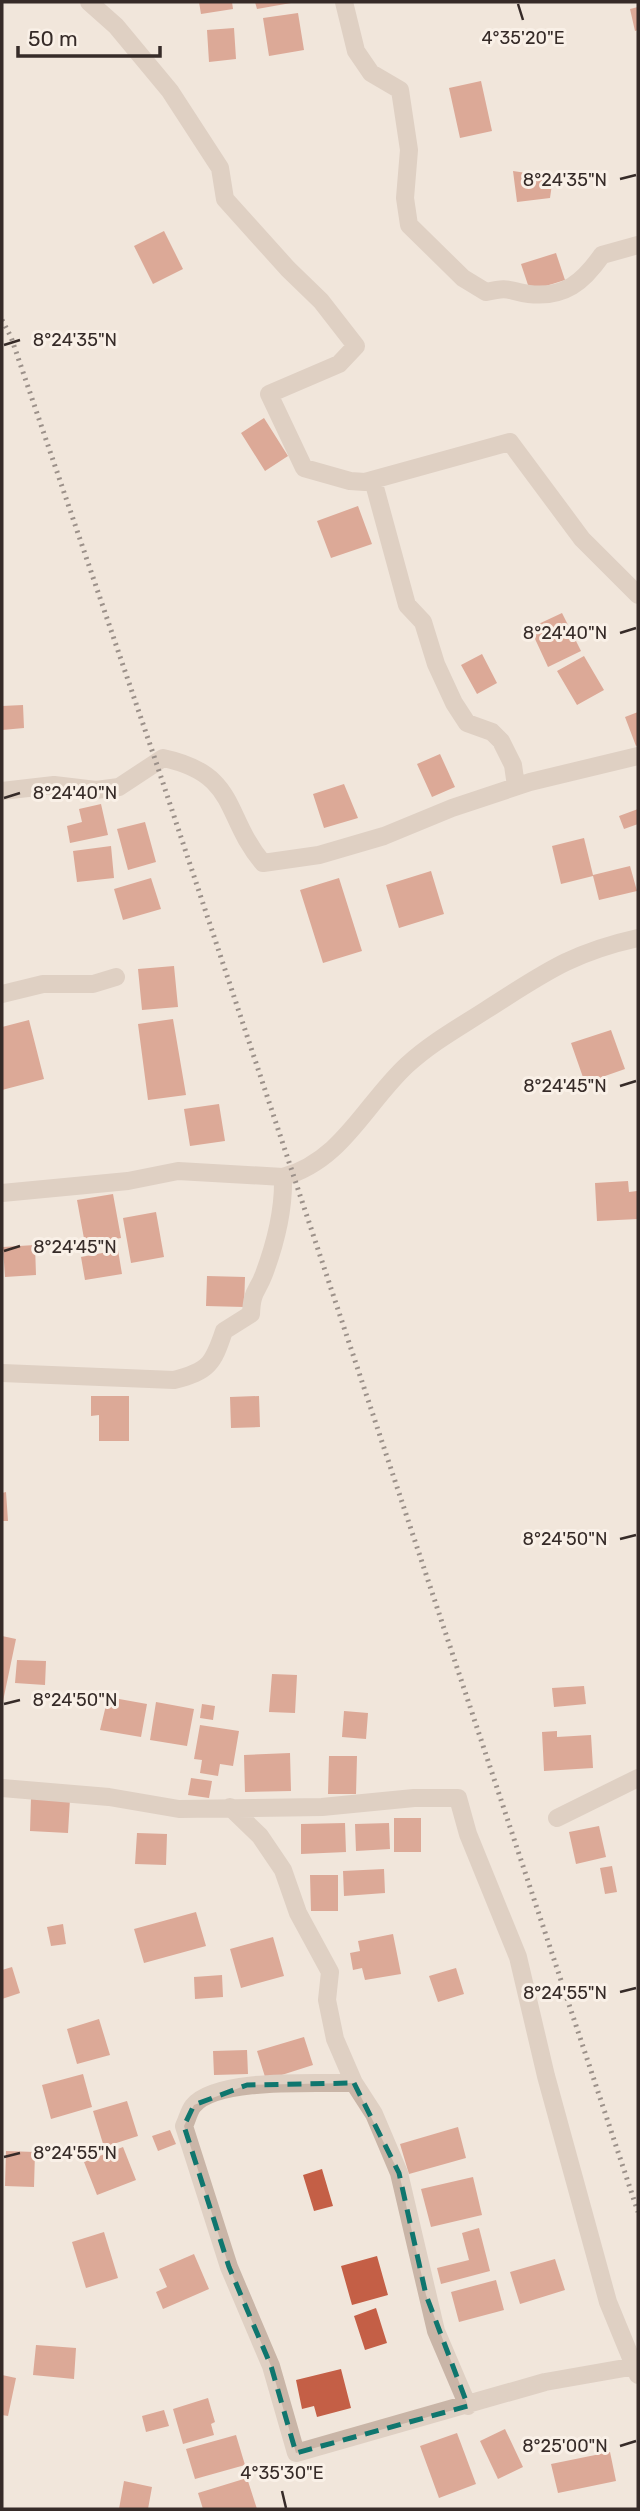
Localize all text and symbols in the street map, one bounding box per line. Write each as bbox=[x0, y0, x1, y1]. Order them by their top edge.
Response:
scale bar bbox=[18, 14, 159, 58]
text: 50 m bbox=[28, 26, 78, 51]
text: 4°35'20"E bbox=[481, 27, 565, 49]
text: 8°24'35"N bbox=[523, 169, 607, 191]
text: 8°24'35"N bbox=[33, 329, 117, 351]
text: 8°24'40"N bbox=[523, 622, 607, 644]
text: 8°24'40"N bbox=[33, 782, 117, 804]
text: 8°24'45"N bbox=[523, 1075, 607, 1097]
text: 8°24'45"N bbox=[33, 1236, 117, 1258]
text: 8°24'50"N bbox=[523, 1528, 607, 1550]
text: 8°24'50"N bbox=[33, 1689, 117, 1711]
text: 8°24'55"N bbox=[523, 1982, 607, 2004]
text: 8°24'55"N bbox=[33, 2142, 117, 2164]
text: 8°25'00"N bbox=[522, 2435, 608, 2457]
text: 4°35'30"E bbox=[240, 2462, 324, 2484]

